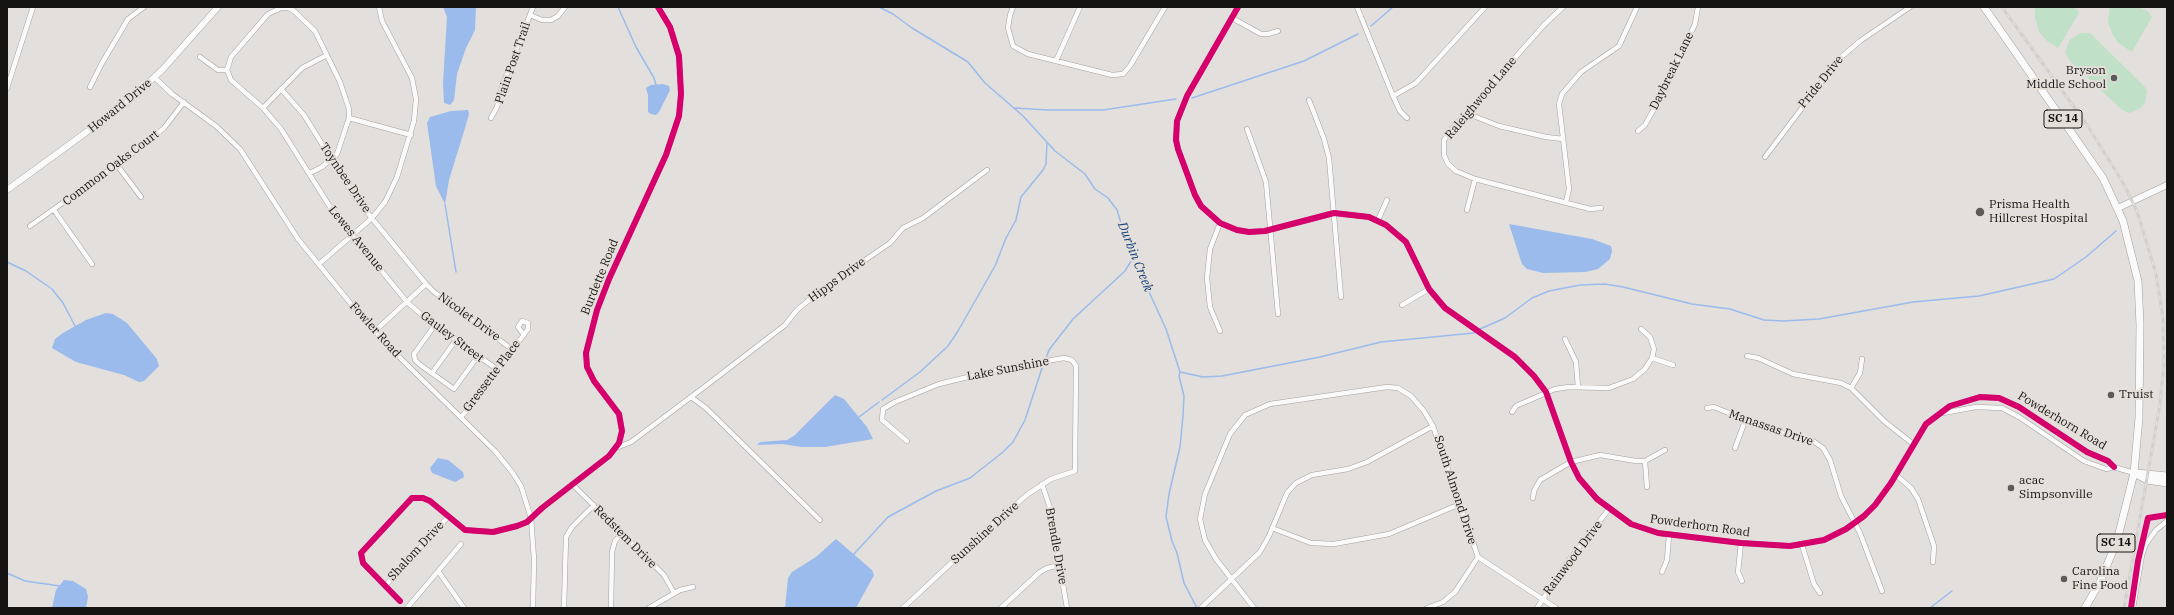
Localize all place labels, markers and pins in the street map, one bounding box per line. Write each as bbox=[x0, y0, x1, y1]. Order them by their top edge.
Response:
place label: Bryson Middle School bbox=[2026, 64, 2106, 92]
marker: Bryson Middle School bbox=[2109, 73, 2119, 83]
place label: Prisma Health Hillcrest Hospital bbox=[1989, 198, 2088, 226]
marker: Prisma Health Hillcrest Hospital bbox=[1974, 206, 1986, 218]
place label: Truist bbox=[2119, 388, 2153, 402]
marker: Truist bbox=[2106, 390, 2116, 400]
place label: acac Simpsonville bbox=[2019, 474, 2093, 502]
marker: acac Simpsonville bbox=[2006, 483, 2016, 493]
place label: Carolina Fine Food bbox=[2072, 565, 2128, 593]
marker: Carolina Fine Food bbox=[2059, 574, 2069, 584]

